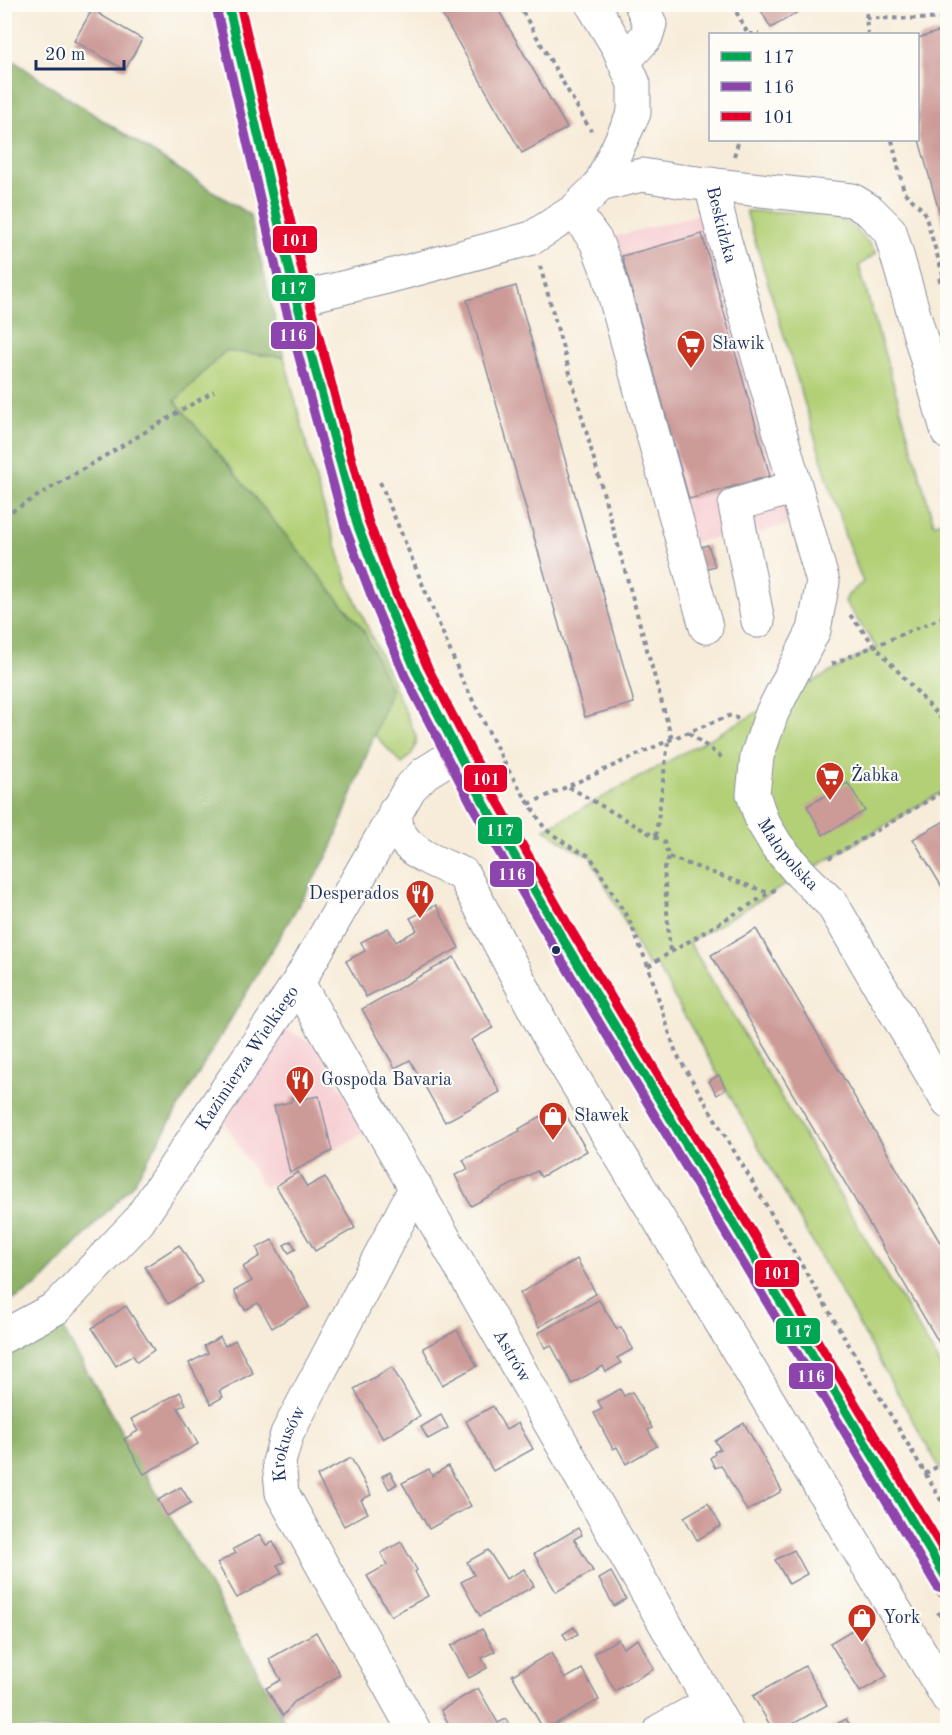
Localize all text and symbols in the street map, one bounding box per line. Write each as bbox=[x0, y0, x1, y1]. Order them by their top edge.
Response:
scale bar bbox=[36, 33, 124, 71]
legend bbox=[709, 33, 919, 141]
text: 20 m bbox=[45, 46, 85, 64]
text: 117 bbox=[763, 49, 794, 67]
text: 116 bbox=[763, 79, 794, 97]
text: 101 bbox=[763, 109, 794, 127]
street label: Beskidzka bbox=[703, 185, 740, 265]
line badge: 101 bbox=[272, 225, 318, 254]
text: 101 bbox=[281, 234, 309, 250]
line badge: 117 bbox=[271, 274, 316, 302]
text: 117 bbox=[279, 282, 307, 298]
line badge: 116 bbox=[270, 321, 316, 350]
supermarket icon: Sławik bbox=[675, 328, 707, 370]
text: 116 bbox=[279, 329, 307, 345]
place label: Sławik bbox=[712, 335, 765, 353]
supermarket icon: Żabka bbox=[814, 760, 846, 802]
line badge: 101 bbox=[463, 764, 508, 793]
place label: Żabka bbox=[851, 764, 899, 785]
text: 101 bbox=[472, 773, 500, 789]
street label: Małopolska bbox=[754, 815, 822, 894]
line badge: 117 bbox=[477, 816, 523, 845]
text: 117 bbox=[486, 824, 514, 840]
line badge: 116 bbox=[489, 860, 535, 888]
text: 116 bbox=[498, 868, 526, 884]
restaurant icon: Desperados bbox=[404, 878, 436, 920]
place label: Desperados bbox=[309, 885, 399, 903]
unlabelled marker bbox=[550, 944, 562, 956]
street label: Kazimierza Wielkiego bbox=[193, 983, 302, 1134]
restaurant icon: Gospoda Bavaria bbox=[284, 1064, 316, 1106]
place label: Gospoda Bavaria bbox=[321, 1071, 452, 1089]
shop icon: Sławek bbox=[537, 1100, 569, 1142]
place label: Sławek bbox=[574, 1107, 629, 1125]
line badge: 101 bbox=[754, 1259, 800, 1288]
text: 101 bbox=[763, 1267, 791, 1283]
line badge: 117 bbox=[775, 1317, 821, 1345]
text: 117 bbox=[784, 1325, 812, 1341]
street label: Astrów bbox=[490, 1327, 534, 1386]
line badge: 116 bbox=[788, 1362, 834, 1390]
text: 116 bbox=[797, 1370, 825, 1386]
street label: Krokusów bbox=[270, 1403, 309, 1483]
shop icon: York bbox=[846, 1602, 878, 1644]
place label: York bbox=[883, 1609, 920, 1627]

